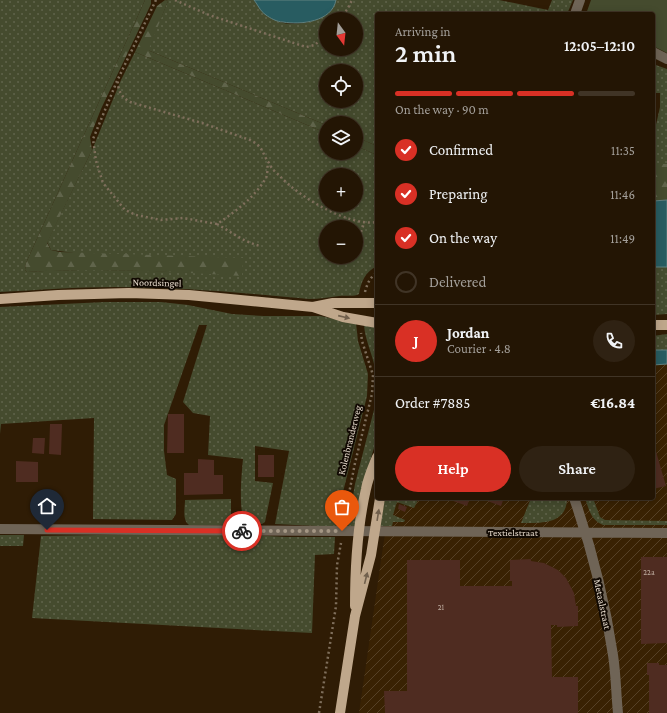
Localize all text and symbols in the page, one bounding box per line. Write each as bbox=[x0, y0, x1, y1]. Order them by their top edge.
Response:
north arrow bbox=[319, 12, 363, 56]
map controls bbox=[319, 12, 363, 264]
text: Arriving in bbox=[395, 24, 451, 39]
text: 12:05–12:10 bbox=[564, 38, 635, 54]
text: 2 min bbox=[395, 39, 456, 68]
button: locate bbox=[319, 64, 363, 108]
text: On the way · 90 m bbox=[395, 102, 489, 117]
button: layers bbox=[319, 116, 363, 160]
icon: check bbox=[395, 139, 417, 161]
text: Confirmed bbox=[429, 142, 493, 158]
text: 11:35 bbox=[611, 143, 635, 158]
button: + bbox=[319, 168, 363, 212]
icon: check bbox=[395, 183, 417, 205]
text: Preparing bbox=[429, 186, 488, 202]
text: 11:46 bbox=[610, 187, 635, 202]
button: − bbox=[319, 220, 363, 264]
icon: check bbox=[395, 227, 417, 249]
text: On the way bbox=[429, 230, 497, 246]
text: 11:49 bbox=[610, 231, 635, 246]
text: Delivered bbox=[429, 274, 486, 290]
street label: Noordsingel bbox=[133, 277, 182, 288]
one-way arrow bbox=[338, 314, 351, 320]
button: phone bbox=[593, 320, 635, 362]
text: Jordan bbox=[447, 325, 489, 341]
text: J bbox=[413, 333, 419, 349]
text: Courier · 4.8 bbox=[447, 341, 511, 356]
text: Order #7885 bbox=[395, 395, 470, 411]
text: €16.84 bbox=[591, 395, 635, 411]
street label: Kolenbranderweg bbox=[336, 404, 363, 476]
button: Help bbox=[395, 446, 511, 492]
button: Share bbox=[519, 446, 635, 492]
pin bbox=[30, 489, 64, 530]
pin bbox=[325, 490, 359, 531]
icon: home bbox=[36, 495, 58, 517]
icon: bag bbox=[331, 496, 353, 518]
one-way arrow bbox=[375, 509, 381, 521]
courier bbox=[222, 511, 262, 551]
icon: bike bbox=[231, 520, 253, 542]
street label: Textielstraat bbox=[488, 527, 539, 538]
house number: 22a bbox=[643, 568, 655, 577]
one-way arrow bbox=[363, 572, 369, 585]
street label: Metaalstraat bbox=[592, 578, 613, 631]
house number: 21 bbox=[438, 603, 445, 612]

